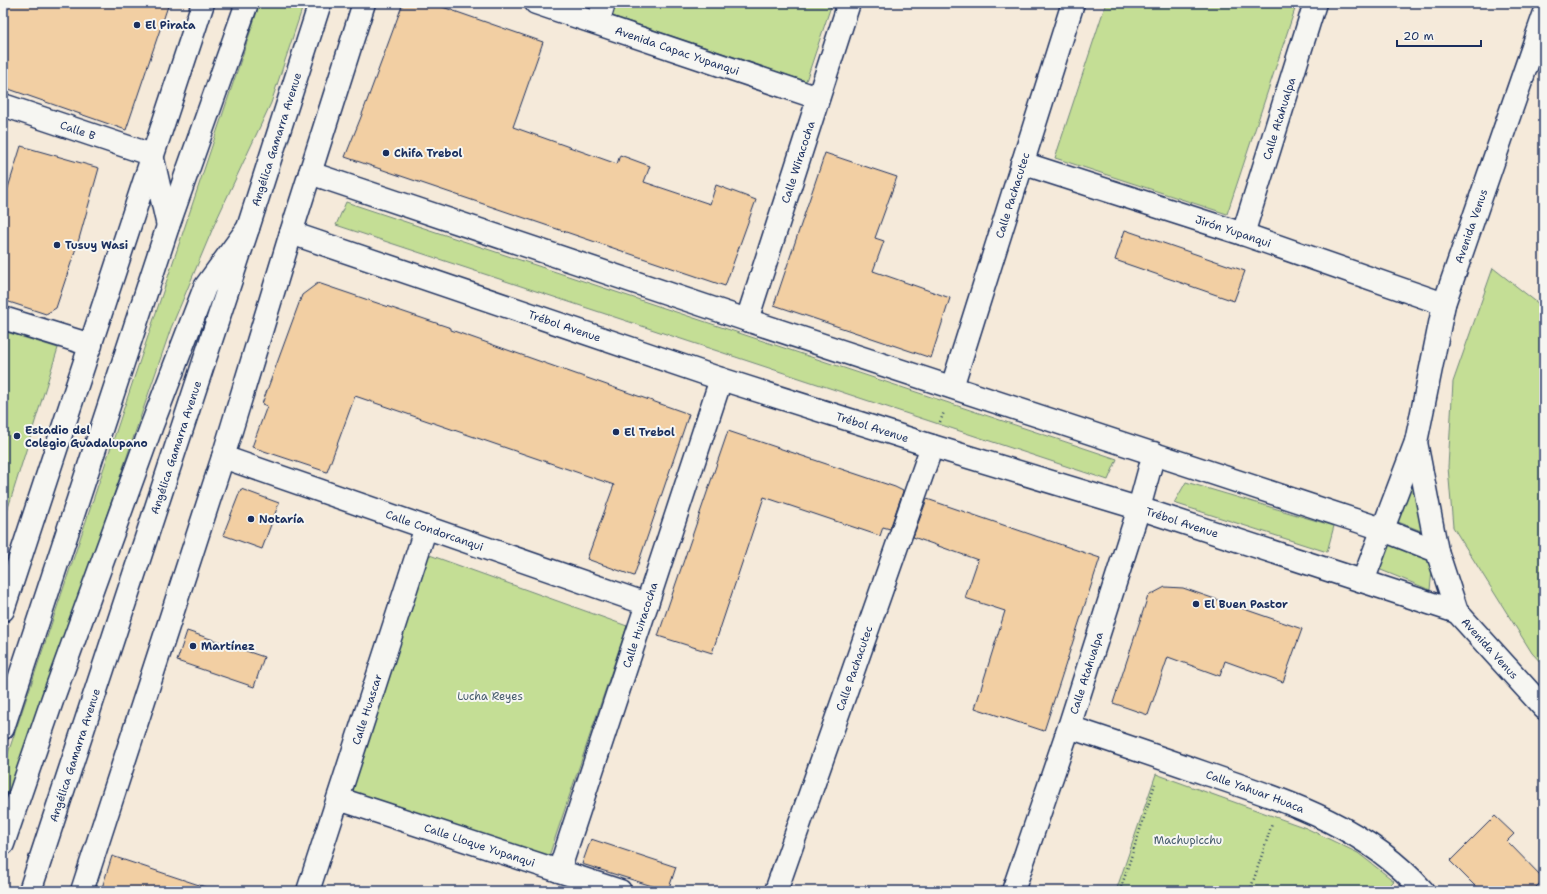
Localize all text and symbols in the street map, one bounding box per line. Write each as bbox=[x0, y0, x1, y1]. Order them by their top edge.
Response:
place label: El Pirata bbox=[145, 18, 196, 33]
marker: El Pirata bbox=[132, 20, 142, 30]
scale bar bbox=[1397, 22, 1481, 48]
street label: Avenida Capac Yupanqui bbox=[613, 23, 741, 78]
text: 20 m bbox=[1403, 28, 1434, 44]
street label: Angélica Gamarra Avenue bbox=[248, 71, 305, 208]
street label: Calle Atahualpa bbox=[1259, 75, 1299, 161]
street label: Calle B bbox=[58, 117, 98, 143]
street label: Calle Wiracocha bbox=[778, 119, 818, 205]
place label: Chifa Trebol bbox=[394, 146, 463, 161]
marker: Chifa Trebol bbox=[381, 148, 391, 158]
street label: Calle Pachacutec bbox=[992, 150, 1033, 240]
street label: Avenida Venus bbox=[1451, 187, 1491, 265]
street label: Jirón Yupanqui bbox=[1193, 212, 1273, 251]
place label: Tusuy Wasi bbox=[65, 238, 128, 253]
marker: Tusuy Wasi bbox=[52, 240, 62, 250]
street label: Trébol Avenue bbox=[526, 307, 603, 345]
street label: Angélica Gamarra Avenue bbox=[147, 379, 205, 516]
street label: Trébol Avenue bbox=[834, 409, 911, 446]
place label: Estadio del Colegio Guadalupano bbox=[25, 423, 148, 451]
place label: El Trebol bbox=[624, 425, 675, 440]
marker: El Trebol bbox=[611, 427, 621, 437]
marker: Estadio del Colegio Guadalupano bbox=[12, 431, 22, 441]
street label: Trébol Avenue bbox=[1144, 503, 1220, 541]
street label: Calle Condorcanqui bbox=[384, 506, 486, 554]
place label: Notaría bbox=[259, 512, 304, 527]
marker: Notaría bbox=[246, 514, 256, 524]
street label: Calle Huiracocha bbox=[619, 580, 661, 670]
place label: El Buen Pastor bbox=[1204, 597, 1288, 612]
marker: El Buen Pastor bbox=[1191, 599, 1201, 609]
street label: Avenida Venus bbox=[1458, 614, 1522, 682]
street label: Calle Pachacutec bbox=[832, 623, 876, 713]
street label: Calle Atahualpa bbox=[1066, 630, 1106, 716]
place label: Martínez bbox=[201, 639, 255, 654]
marker: Martínez bbox=[188, 641, 198, 651]
street label: Calle Huascar bbox=[348, 672, 385, 747]
street label: Angélica Gamarra Avenue bbox=[46, 686, 104, 824]
park label: Lucha Reyes bbox=[457, 689, 523, 704]
street label: Calle Yahuar Huaca bbox=[1204, 767, 1307, 816]
street label: Calle Lloque Yupanqui bbox=[422, 820, 537, 870]
park label: Machupicchu bbox=[1154, 833, 1222, 848]

